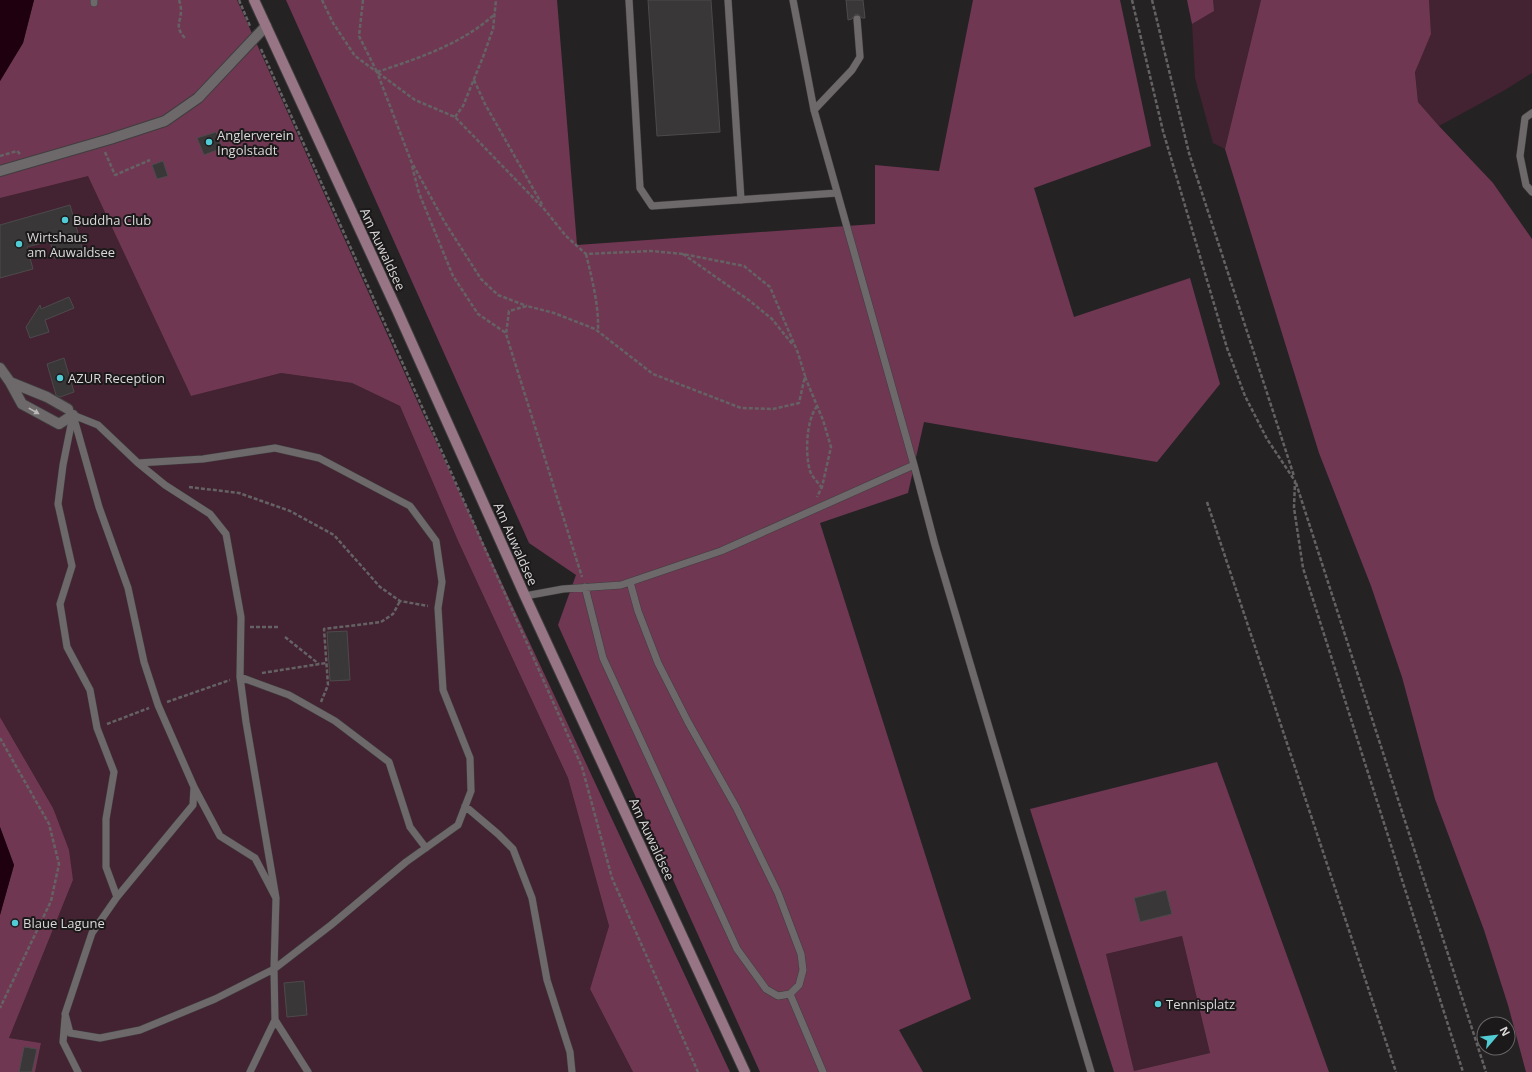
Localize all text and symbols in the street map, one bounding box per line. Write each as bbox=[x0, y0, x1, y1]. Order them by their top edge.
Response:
place label: Anglerverein Ingolstadt bbox=[217, 126, 294, 159]
marker: Anglerverein Ingolstadt bbox=[204, 137, 214, 147]
street label: Am Auwaldsee bbox=[356, 205, 410, 293]
place label: Buddha Club bbox=[73, 211, 151, 229]
marker: Buddha Club bbox=[60, 215, 70, 225]
place label: Wirtshaus am Auwaldsee bbox=[27, 228, 115, 261]
marker: Wirtshaus am Auwaldsee bbox=[14, 239, 24, 249]
place label: AZUR Reception bbox=[68, 369, 165, 387]
marker: AZUR Reception bbox=[55, 373, 65, 383]
one-way arrow bbox=[28, 407, 40, 414]
street label: Am Auwaldsee bbox=[490, 500, 542, 588]
street label: Am Auwaldsee bbox=[625, 795, 679, 883]
place label: Blaue Lagune bbox=[23, 914, 105, 932]
marker: Blaue Lagune bbox=[10, 918, 20, 928]
place label: Tennisplatz bbox=[1166, 995, 1235, 1013]
marker: Tennisplatz bbox=[1153, 999, 1163, 1009]
north arrow bbox=[1476, 1016, 1516, 1056]
text: N bbox=[1497, 1024, 1514, 1039]

